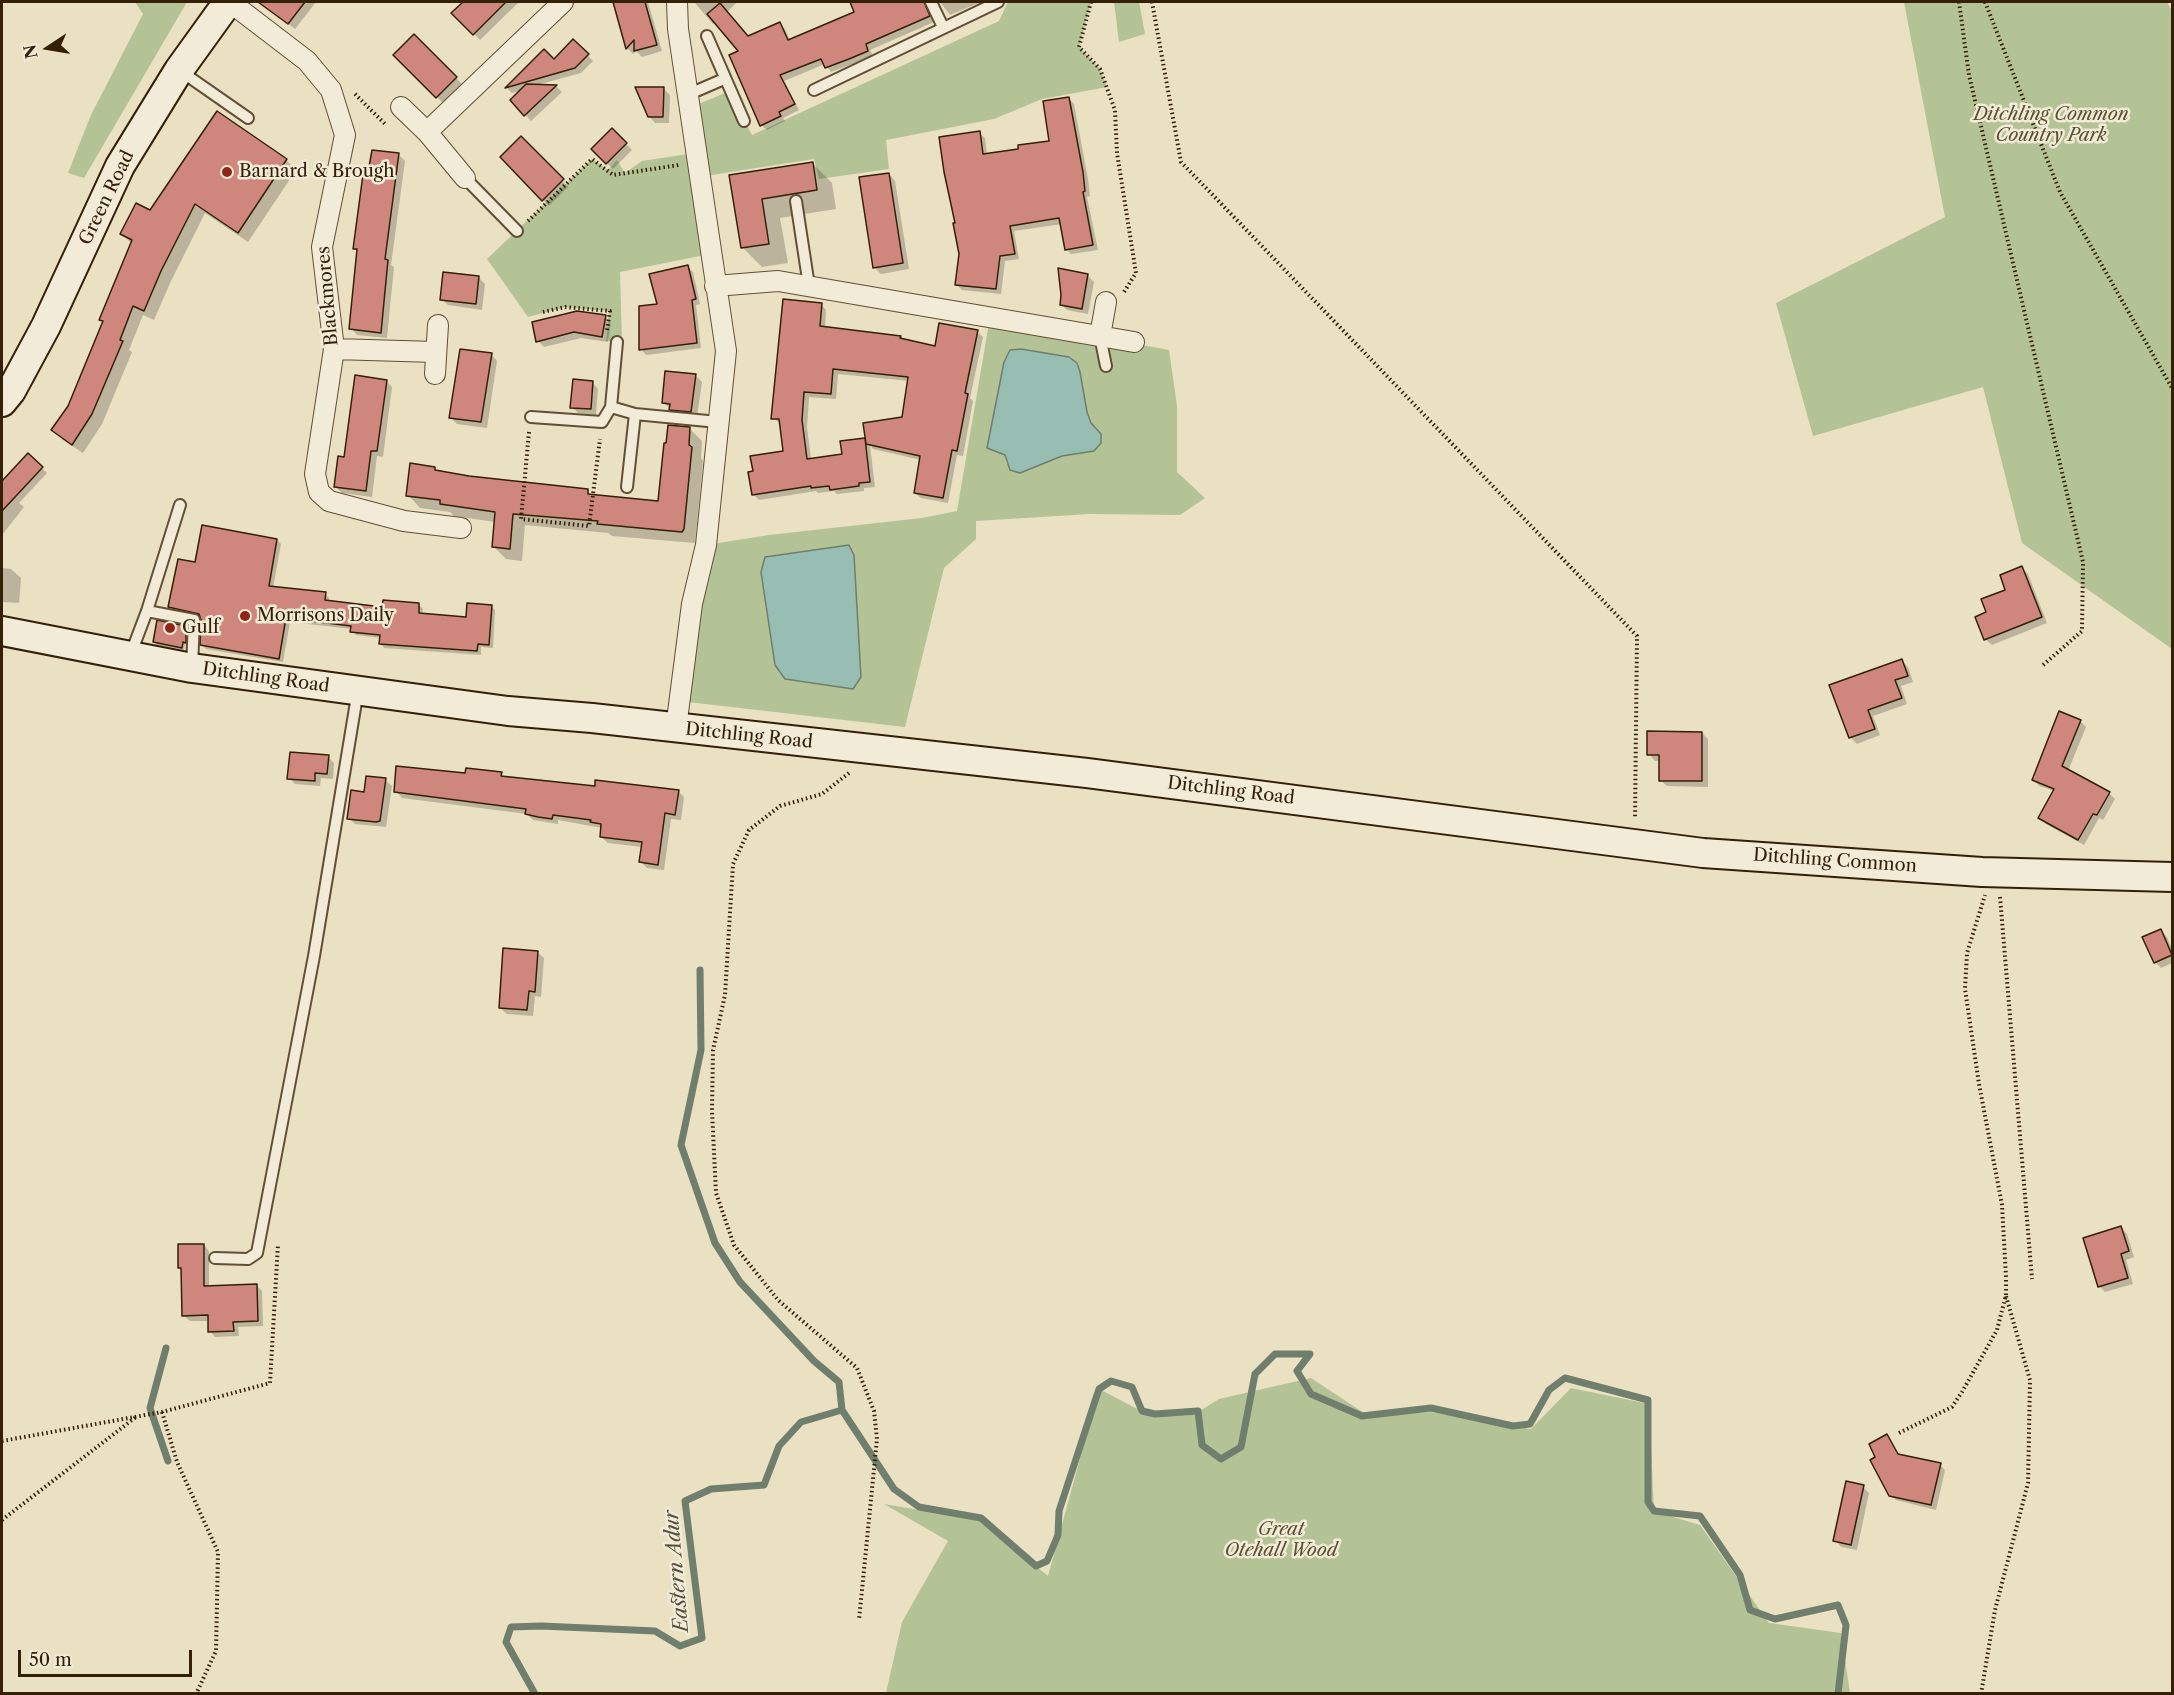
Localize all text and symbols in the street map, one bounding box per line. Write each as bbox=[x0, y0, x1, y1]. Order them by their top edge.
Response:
north arrow bbox=[18, 18, 78, 78]
text: N bbox=[19, 43, 42, 61]
park label: Ditchling Common Country Park bbox=[1973, 104, 2129, 146]
street label: Green Road bbox=[75, 147, 139, 249]
place label: Barnard & Brough bbox=[239, 161, 395, 183]
marker: Barnard & Brough bbox=[220, 165, 234, 179]
street label: Blackmores bbox=[313, 245, 343, 347]
place label: Morrisons Daily bbox=[257, 605, 394, 627]
marker: Morrisons Daily bbox=[238, 609, 252, 623]
place label: Gulf bbox=[182, 617, 219, 639]
marker: Gulf bbox=[163, 621, 177, 635]
street label: Ditchling Road bbox=[201, 658, 331, 698]
street label: Ditchling Road bbox=[684, 719, 814, 753]
street label: Ditchling Road bbox=[1166, 772, 1296, 810]
street label: Ditchling Common bbox=[1752, 844, 1918, 878]
water label: Eastern Adur bbox=[660, 1509, 694, 1633]
park label: Great Otehall Wood bbox=[1225, 1519, 1337, 1562]
scale bar bbox=[21, 1638, 195, 1676]
text: 50 m bbox=[29, 1649, 72, 1671]

